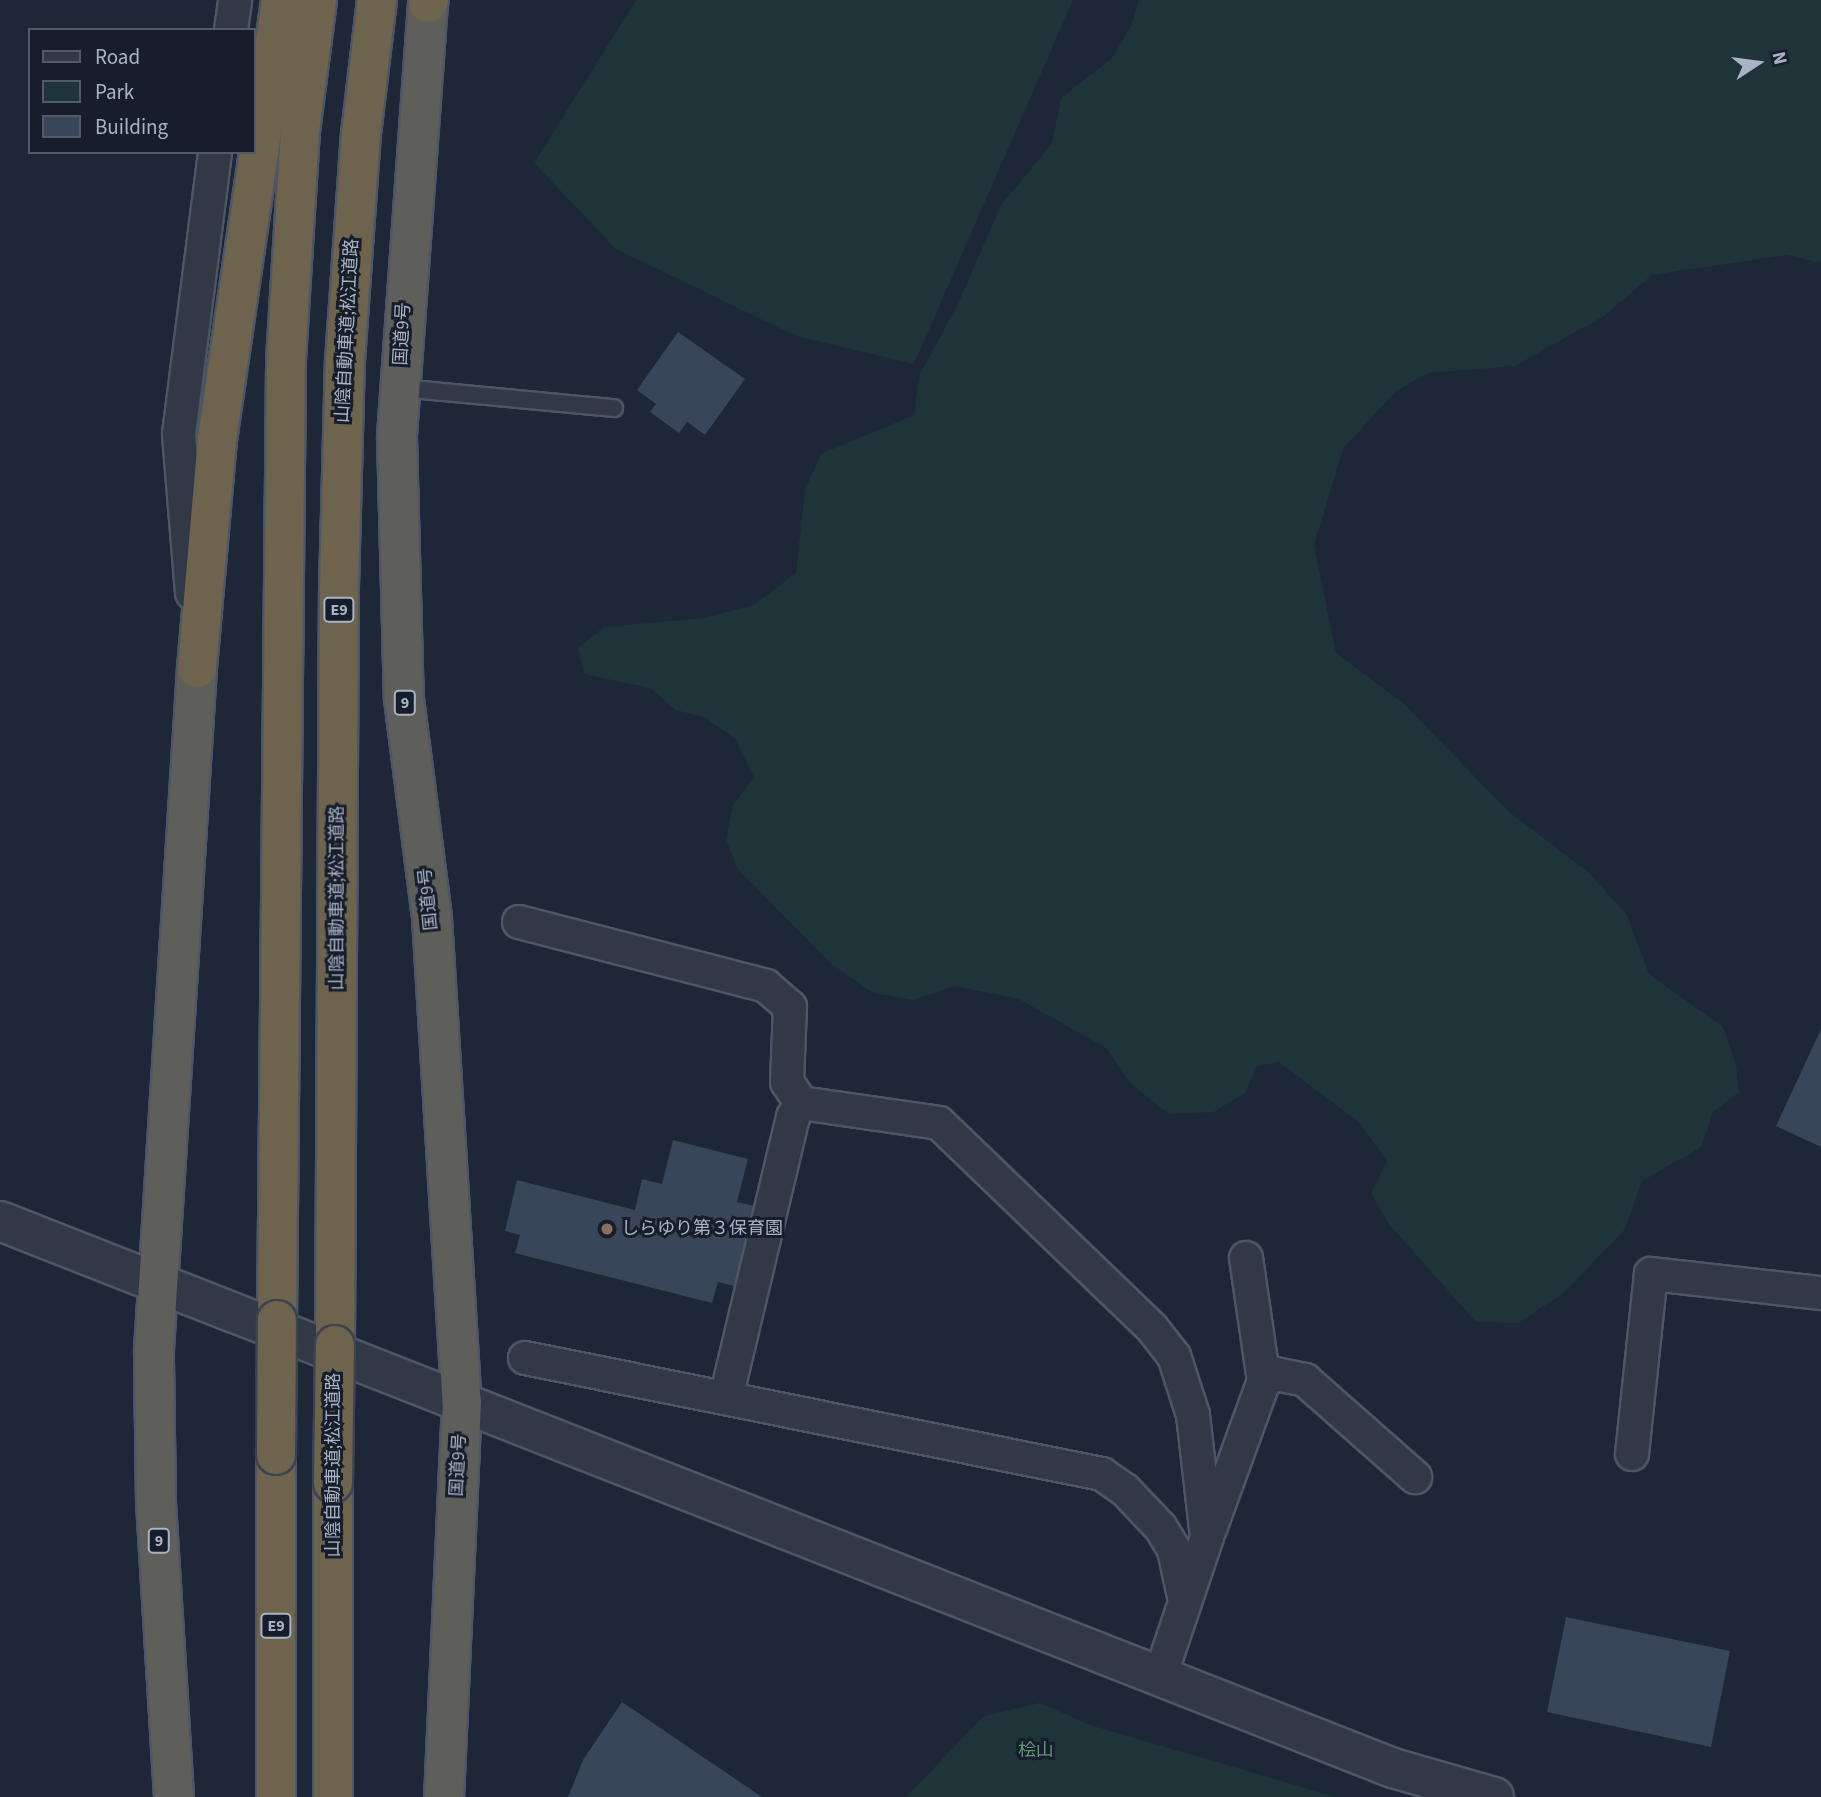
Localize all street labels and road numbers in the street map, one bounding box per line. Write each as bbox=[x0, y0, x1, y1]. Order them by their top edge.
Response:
street label: 山陰自動車道;松江道路 bbox=[332, 238, 364, 424]
street label: 国道9号 bbox=[391, 302, 415, 366]
road number: E9 bbox=[323, 597, 355, 622]
road number: 9 bbox=[393, 690, 417, 716]
street label: 山陰自動車道;松江道路 bbox=[327, 806, 349, 990]
street label: 国道9号 bbox=[415, 867, 443, 931]
street label: 山陰自動車道;松江道路 bbox=[323, 1373, 345, 1557]
street label: 国道9号 bbox=[447, 1433, 471, 1497]
road number: 9 bbox=[147, 1528, 171, 1554]
road number: E9 bbox=[260, 1614, 292, 1638]

